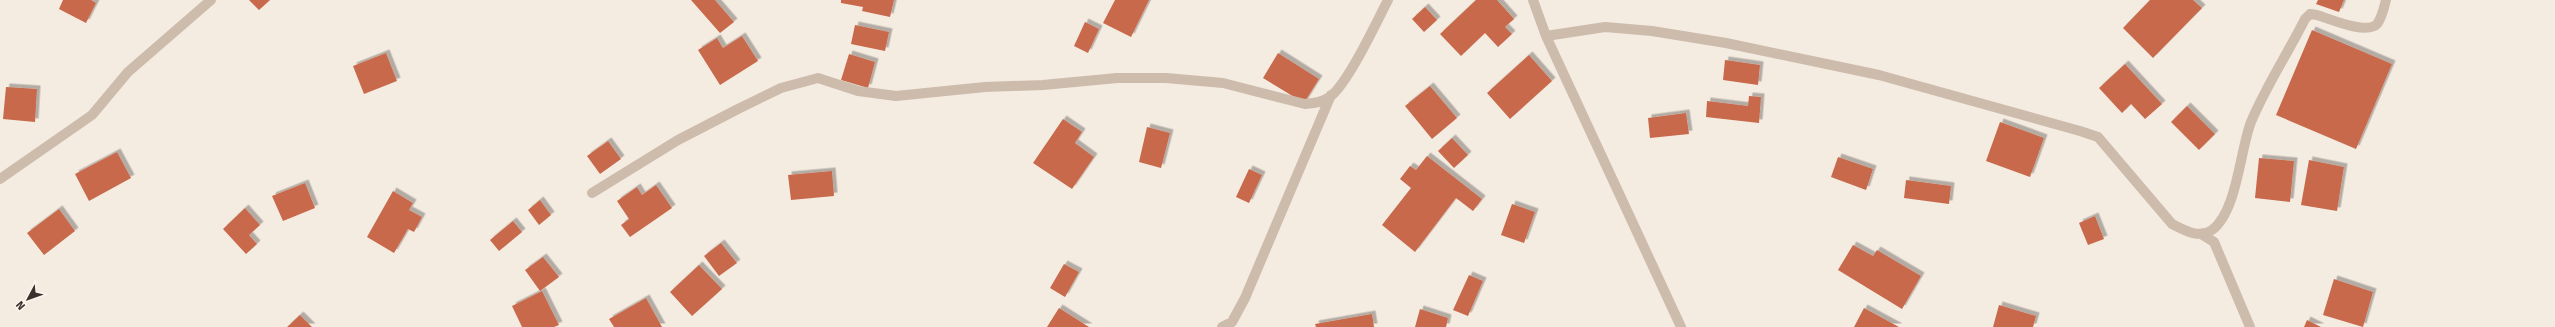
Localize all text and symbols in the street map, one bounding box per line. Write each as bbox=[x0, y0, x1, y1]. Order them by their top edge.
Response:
north arrow bbox=[8, 279, 48, 319]
text: N bbox=[14, 298, 28, 312]

